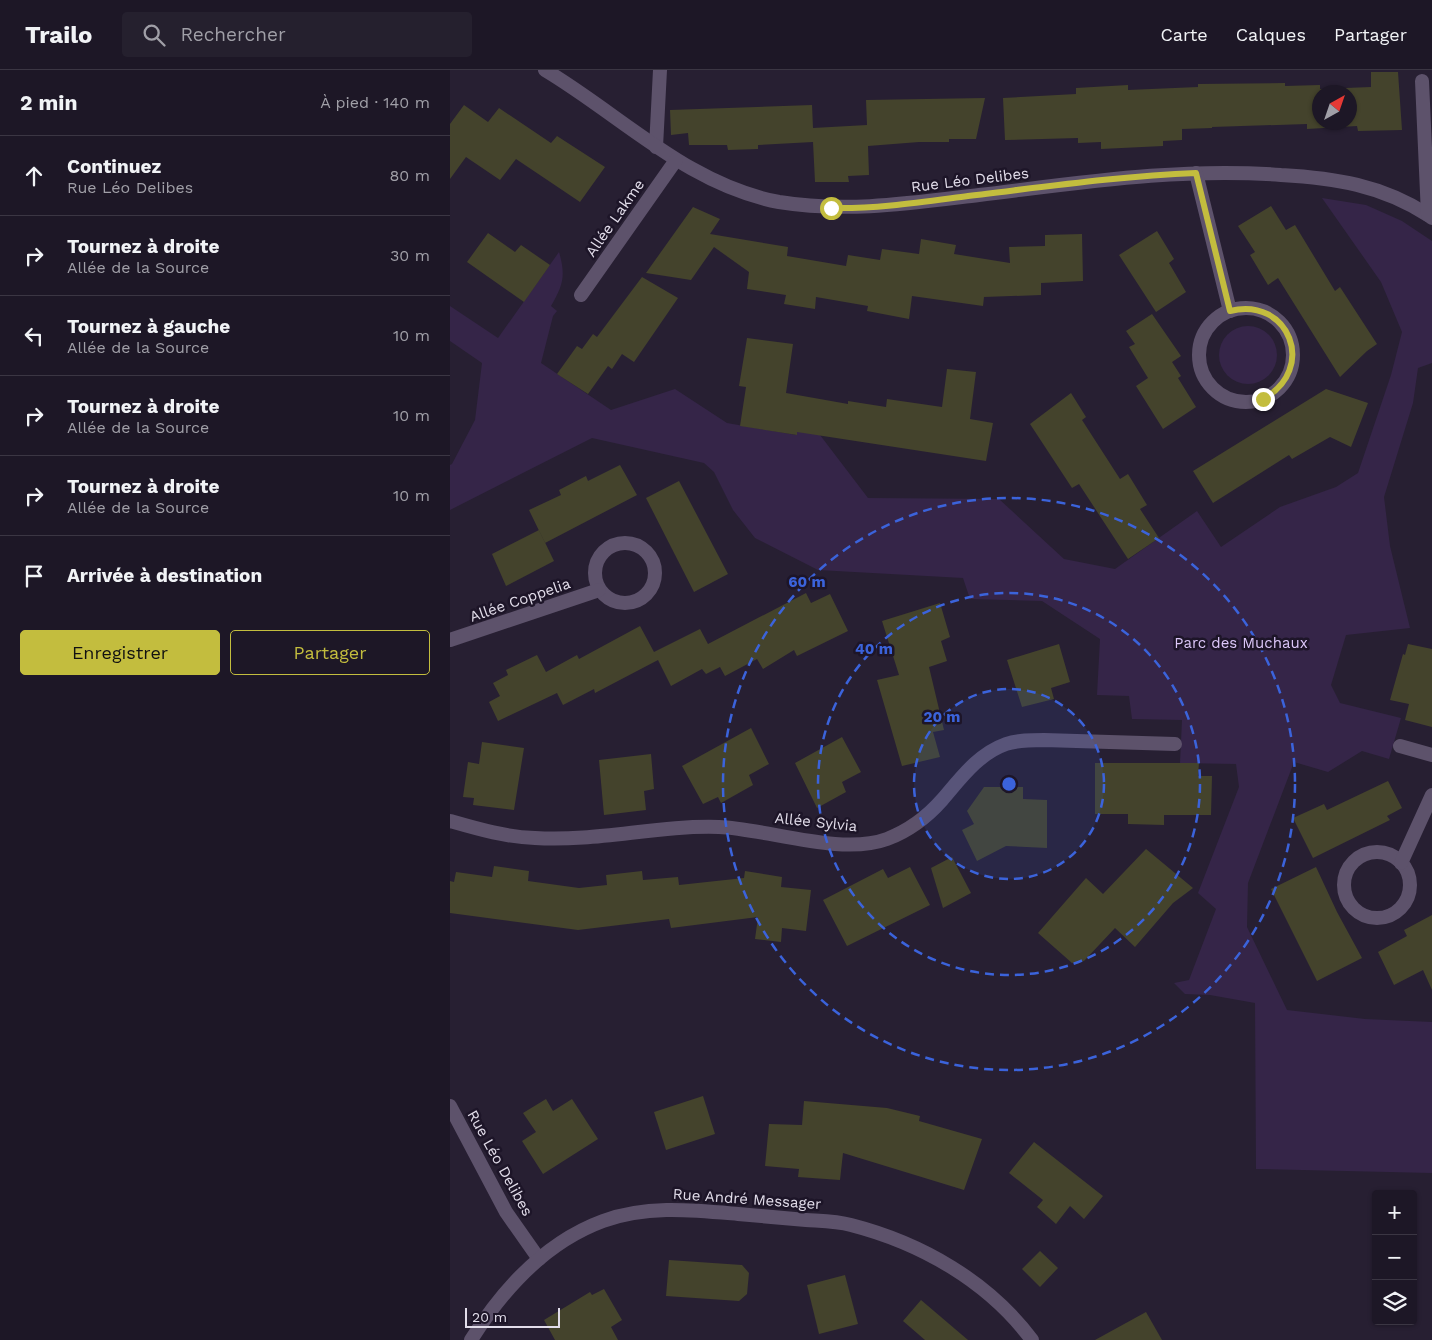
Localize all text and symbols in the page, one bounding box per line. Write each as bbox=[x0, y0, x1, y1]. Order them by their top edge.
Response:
search box bbox=[122, 12, 472, 57]
text: Trailo bbox=[25, 21, 92, 49]
icon: search bbox=[140, 21, 168, 49]
text: Rechercher bbox=[180, 23, 286, 46]
text: Carte bbox=[1160, 24, 1208, 45]
text: Calques bbox=[1236, 24, 1306, 45]
text: Partager bbox=[1334, 24, 1407, 45]
north arrow bbox=[1312, 85, 1357, 130]
text: 2 min bbox=[20, 90, 77, 115]
text: À pied · 140 m bbox=[320, 93, 430, 112]
text: Continuez bbox=[67, 155, 161, 178]
icon: ahead bbox=[20, 162, 48, 190]
street label: Rue Léo Delibes bbox=[910, 164, 1030, 196]
text: 80 m bbox=[389, 166, 430, 185]
street label: Allée Lakme bbox=[582, 176, 648, 260]
text: Rue Léo Delibes bbox=[67, 178, 193, 197]
route start bbox=[820, 197, 843, 220]
text: Tournez à droite bbox=[67, 235, 219, 258]
icon: right bbox=[20, 242, 48, 270]
text: 30 m bbox=[390, 246, 430, 265]
text: Allée de la Source bbox=[67, 258, 209, 277]
text: Tournez à gauche bbox=[67, 315, 230, 338]
icon: left bbox=[20, 322, 48, 350]
text: 10 m bbox=[393, 326, 430, 345]
text: Allée de la Source bbox=[67, 338, 209, 357]
route end bbox=[1252, 388, 1275, 411]
text: Tournez à droite bbox=[67, 395, 219, 418]
icon: right bbox=[20, 402, 48, 430]
text: 10 m bbox=[393, 406, 430, 425]
text: Allée de la Source bbox=[67, 418, 209, 437]
text: Tournez à droite bbox=[67, 475, 219, 498]
icon: right bbox=[20, 482, 48, 510]
text: 10 m bbox=[393, 486, 430, 505]
text: Allée de la Source bbox=[67, 498, 209, 517]
icon: arrive bbox=[20, 562, 48, 590]
text: Arrivée à destination bbox=[67, 564, 262, 587]
text: 60 m bbox=[788, 573, 826, 591]
street label: Allée Coppelia bbox=[467, 574, 573, 626]
button: Enregistrer bbox=[20, 630, 220, 675]
button: Partager bbox=[230, 630, 430, 675]
park label: Parc des Muchaux bbox=[1174, 634, 1308, 652]
text: 40 m bbox=[855, 640, 893, 658]
text: 20 m bbox=[923, 708, 961, 726]
centre of rings bbox=[1000, 775, 1018, 793]
street label: Allée Sylvia bbox=[774, 809, 859, 835]
street label: Rue Léo Delibes bbox=[463, 1107, 537, 1219]
street label: Rue André Messager bbox=[672, 1185, 822, 1213]
map controls bbox=[1372, 1190, 1417, 1325]
button: + bbox=[1372, 1190, 1417, 1235]
button: − bbox=[1372, 1235, 1417, 1280]
button: layers bbox=[1372, 1280, 1417, 1325]
scale bar bbox=[465, 1305, 560, 1328]
text: 20 m bbox=[472, 1309, 507, 1325]

